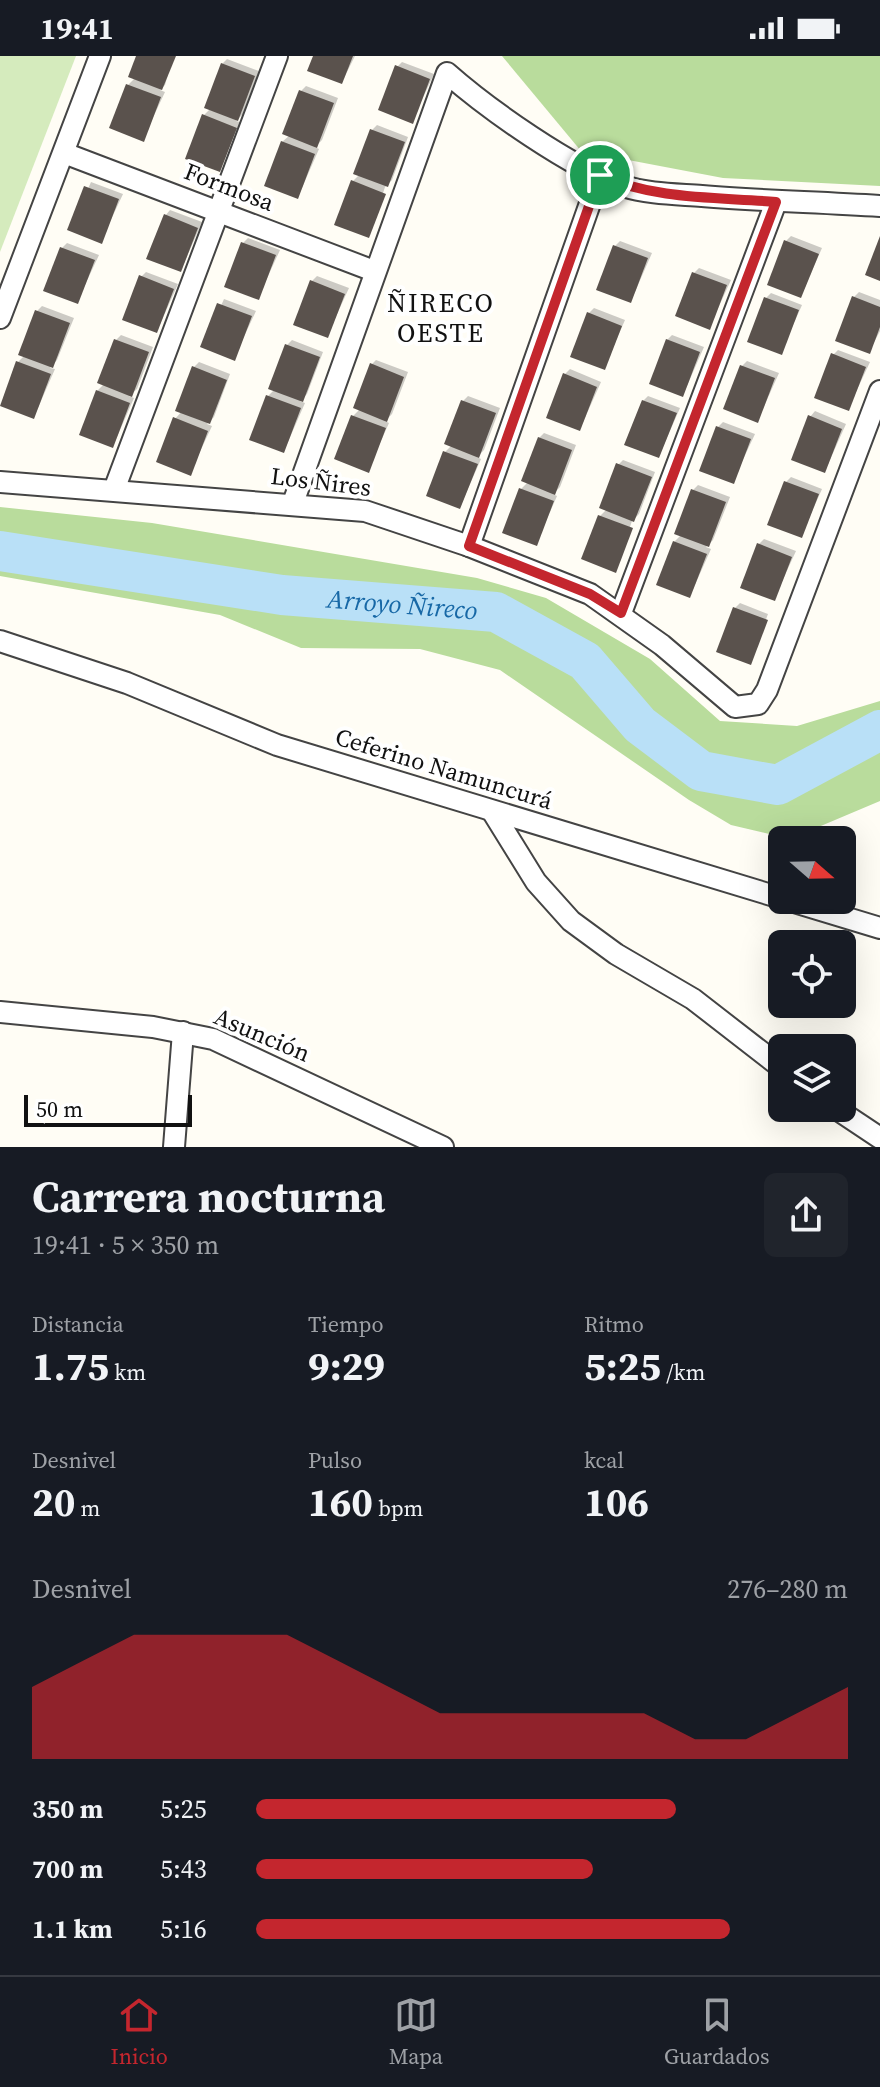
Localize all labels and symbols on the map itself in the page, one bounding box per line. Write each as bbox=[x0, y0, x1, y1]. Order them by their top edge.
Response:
pin bbox=[566, 141, 634, 209]
street label: Formosa bbox=[180, 154, 280, 219]
district label: ÑIRECO OESTE bbox=[387, 285, 495, 351]
street label: Los Ñires bbox=[269, 459, 373, 504]
water label: Arroyo Ñireco bbox=[324, 580, 479, 628]
street label: Ceferino Namuncurá bbox=[332, 720, 558, 817]
north arrow bbox=[768, 826, 856, 914]
street label: Asunción bbox=[209, 1000, 315, 1070]
scale bar bbox=[24, 1091, 192, 1127]

